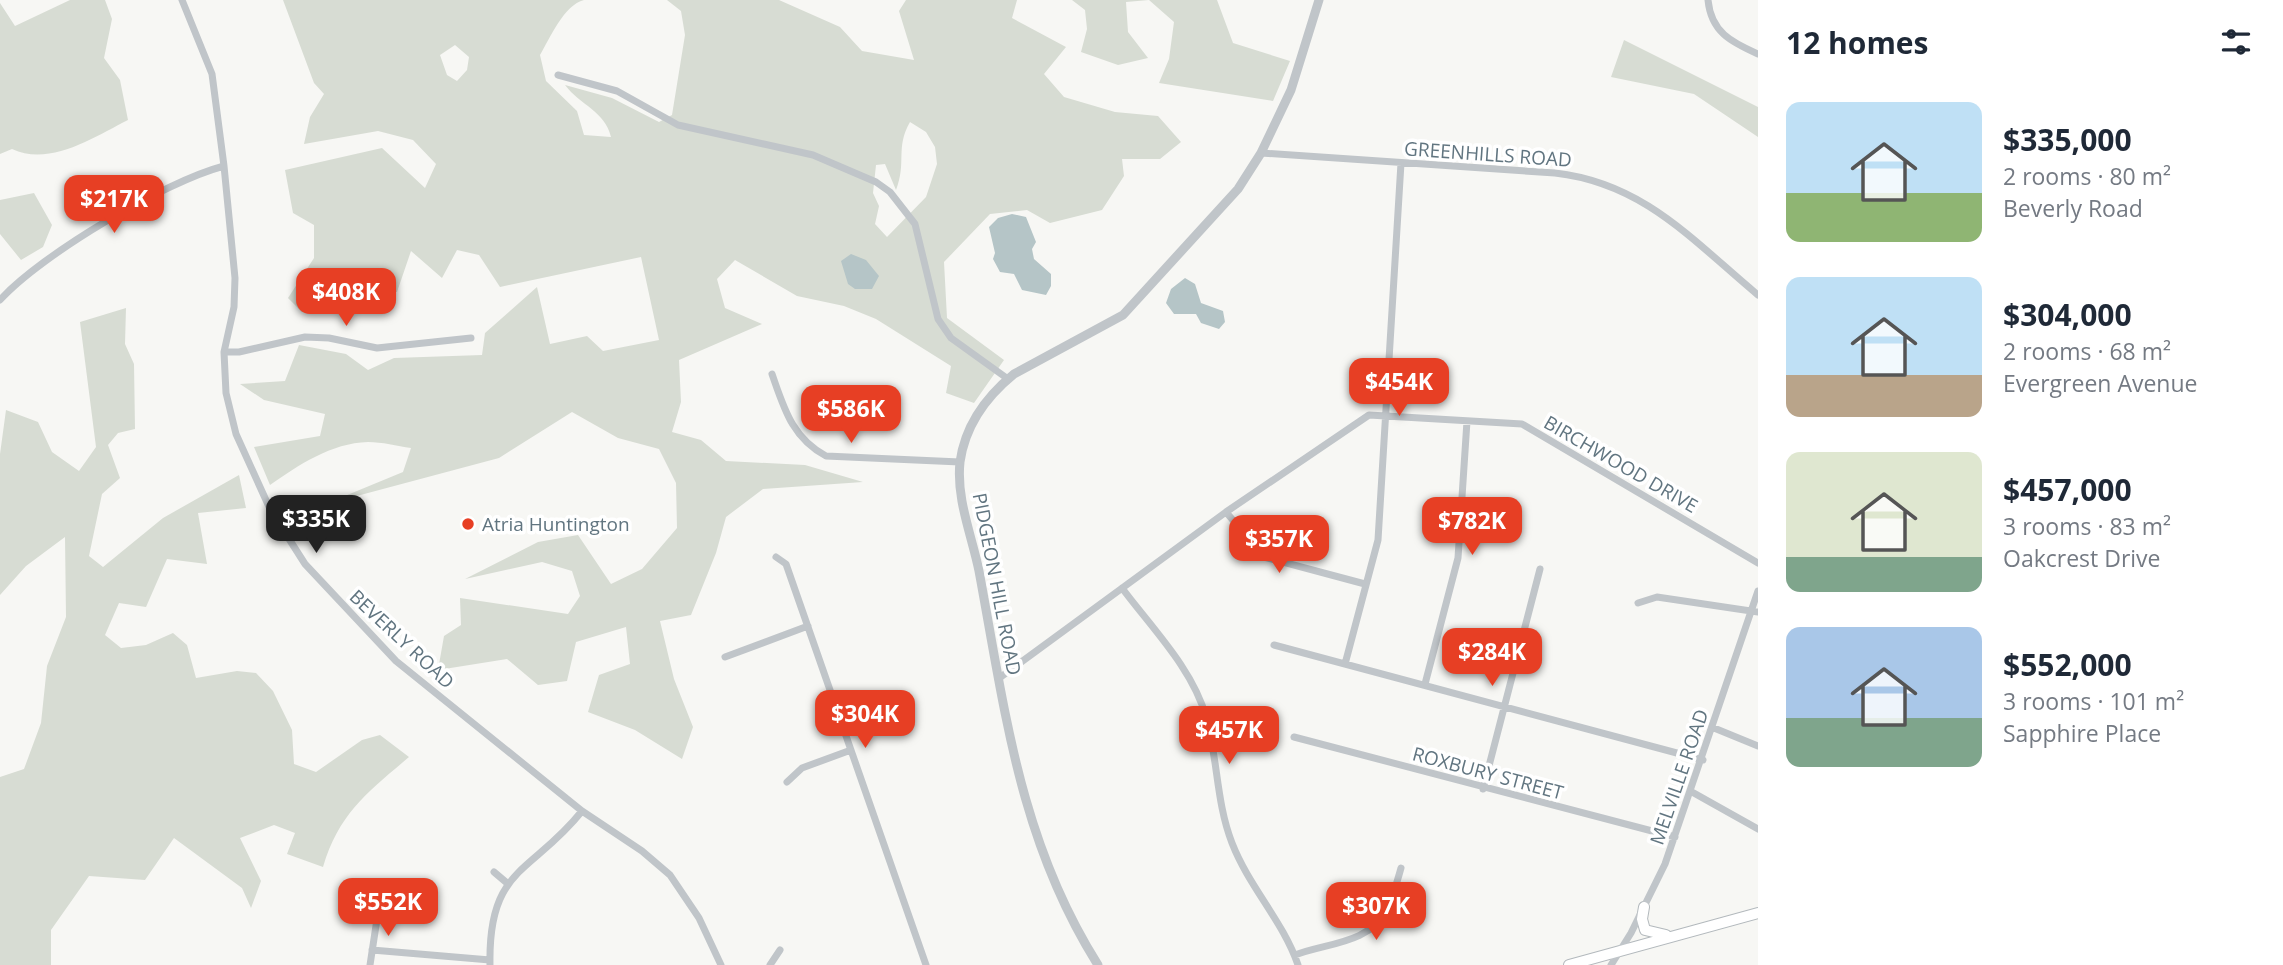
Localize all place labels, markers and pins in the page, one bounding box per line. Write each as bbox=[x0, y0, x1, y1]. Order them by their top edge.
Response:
pin: $217K bbox=[65, 176, 163, 235]
pin: $408K bbox=[297, 268, 395, 328]
pin: $454K bbox=[1350, 358, 1448, 418]
pin: $586K bbox=[802, 386, 900, 445]
pin: $335K bbox=[267, 496, 365, 555]
pin: $782K bbox=[1423, 498, 1521, 557]
place label: Atria Huntington bbox=[482, 511, 630, 537]
marker: Atria Huntington bbox=[460, 516, 476, 532]
pin: $357K bbox=[1230, 516, 1328, 575]
pin: $284K bbox=[1443, 628, 1541, 688]
pin: $304K bbox=[816, 690, 914, 750]
pin: $457K bbox=[1180, 706, 1278, 766]
pin: $552K bbox=[339, 878, 437, 938]
pin: $307K bbox=[1327, 883, 1425, 942]

